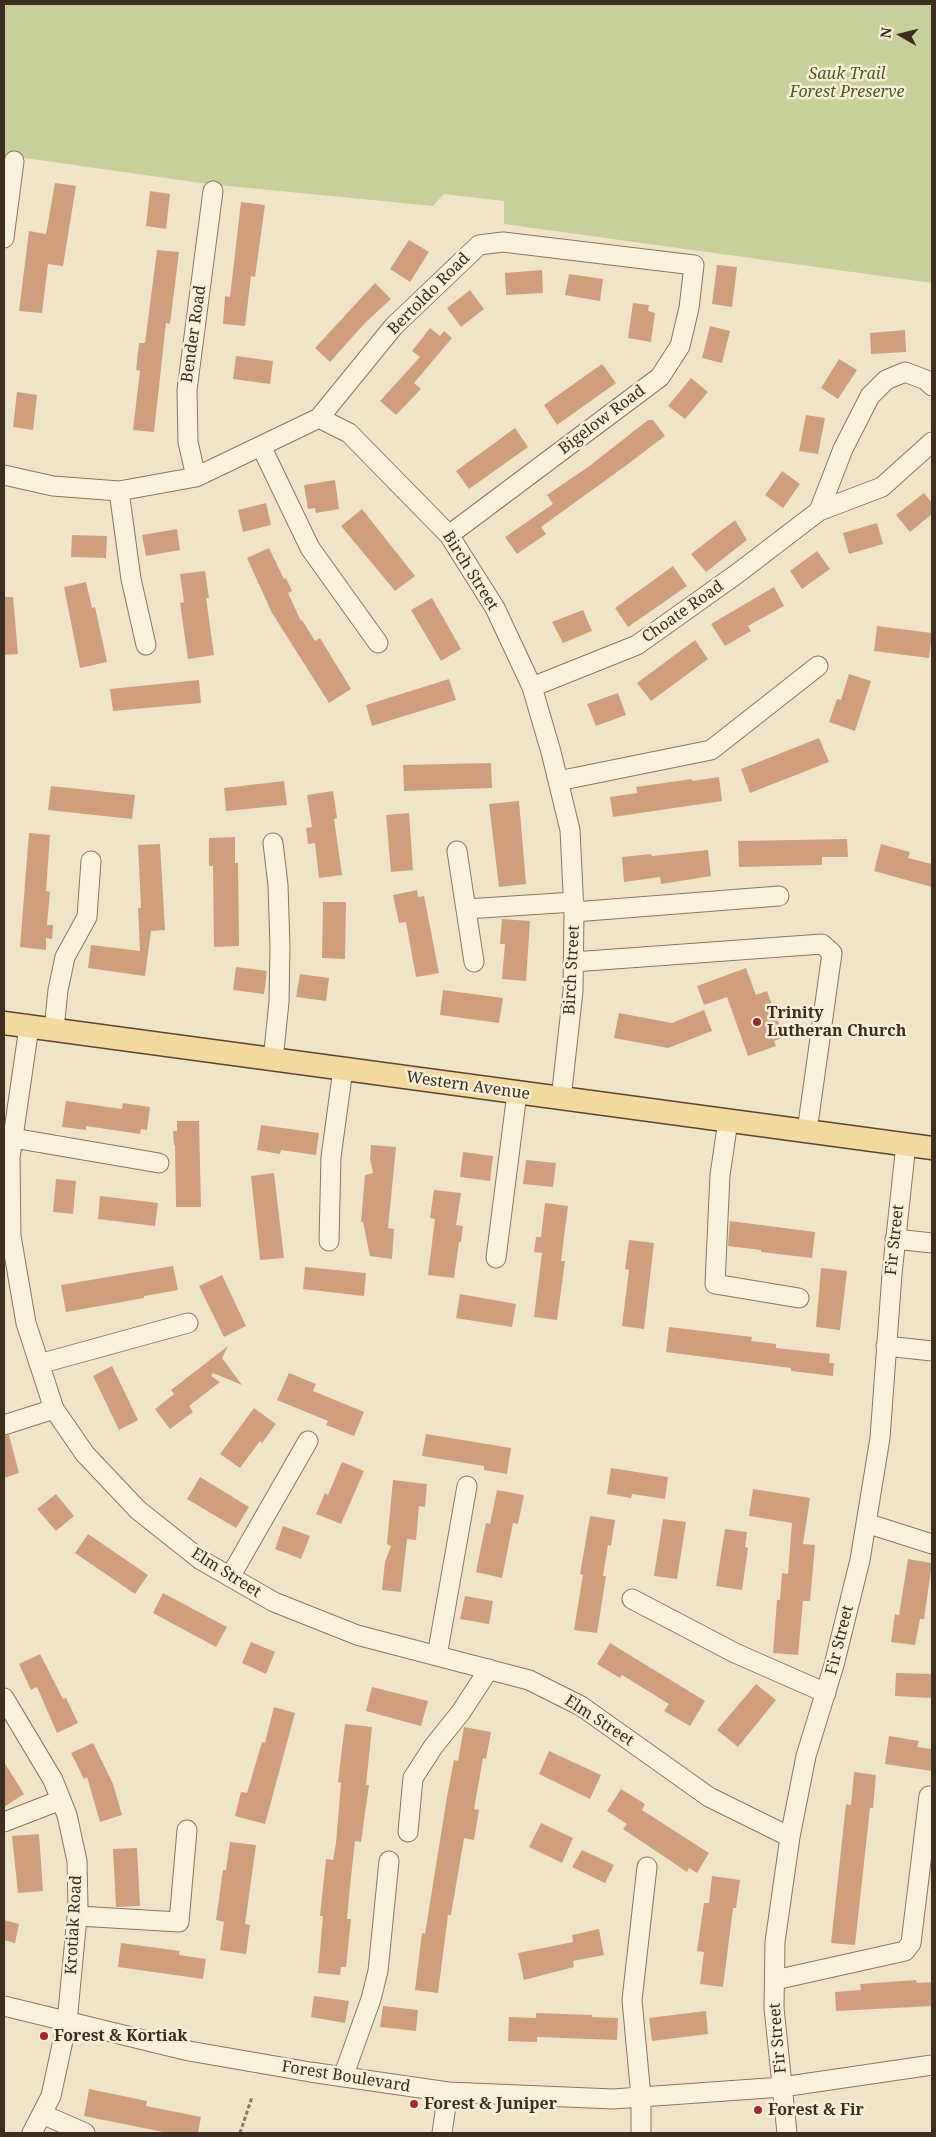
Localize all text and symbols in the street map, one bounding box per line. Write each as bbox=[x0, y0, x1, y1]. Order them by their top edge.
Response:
north arrow bbox=[876, 10, 926, 60]
text: N bbox=[875, 26, 896, 40]
park label: Sauk Trail Forest Preserve bbox=[790, 64, 904, 102]
street label: Bertoldo Road bbox=[384, 249, 474, 339]
street label: Bender Road bbox=[178, 284, 210, 384]
street label: Bigelow Road bbox=[555, 381, 649, 459]
street label: Birch Street bbox=[438, 528, 502, 614]
street label: Choate Road bbox=[639, 577, 727, 647]
street label: Birch Street bbox=[560, 925, 584, 1015]
place label: Trinity Lutheran Church bbox=[767, 1003, 906, 1041]
marker: Trinity Lutheran Church bbox=[751, 1016, 763, 1028]
street label: Western Avenue bbox=[405, 1068, 531, 1104]
street label: Fir Street bbox=[882, 1204, 908, 1276]
street label: Elm Street bbox=[187, 1544, 265, 1602]
street label: Fir Street bbox=[822, 1603, 858, 1677]
street label: Elm Street bbox=[561, 1691, 637, 1751]
street label: Krotiak Road bbox=[62, 1875, 86, 1975]
street label: Fir Street bbox=[765, 2002, 791, 2074]
place label: Forest & Kortiak bbox=[54, 2026, 187, 2046]
marker: Forest & Kortiak bbox=[38, 2030, 50, 2042]
street label: Forest Boulevard bbox=[280, 2057, 412, 2097]
place label: Forest & Juniper bbox=[424, 2094, 557, 2114]
marker: Forest & Juniper bbox=[408, 2098, 420, 2110]
place label: Forest & Fir bbox=[768, 2100, 864, 2120]
marker: Forest & Fir bbox=[752, 2104, 764, 2116]

